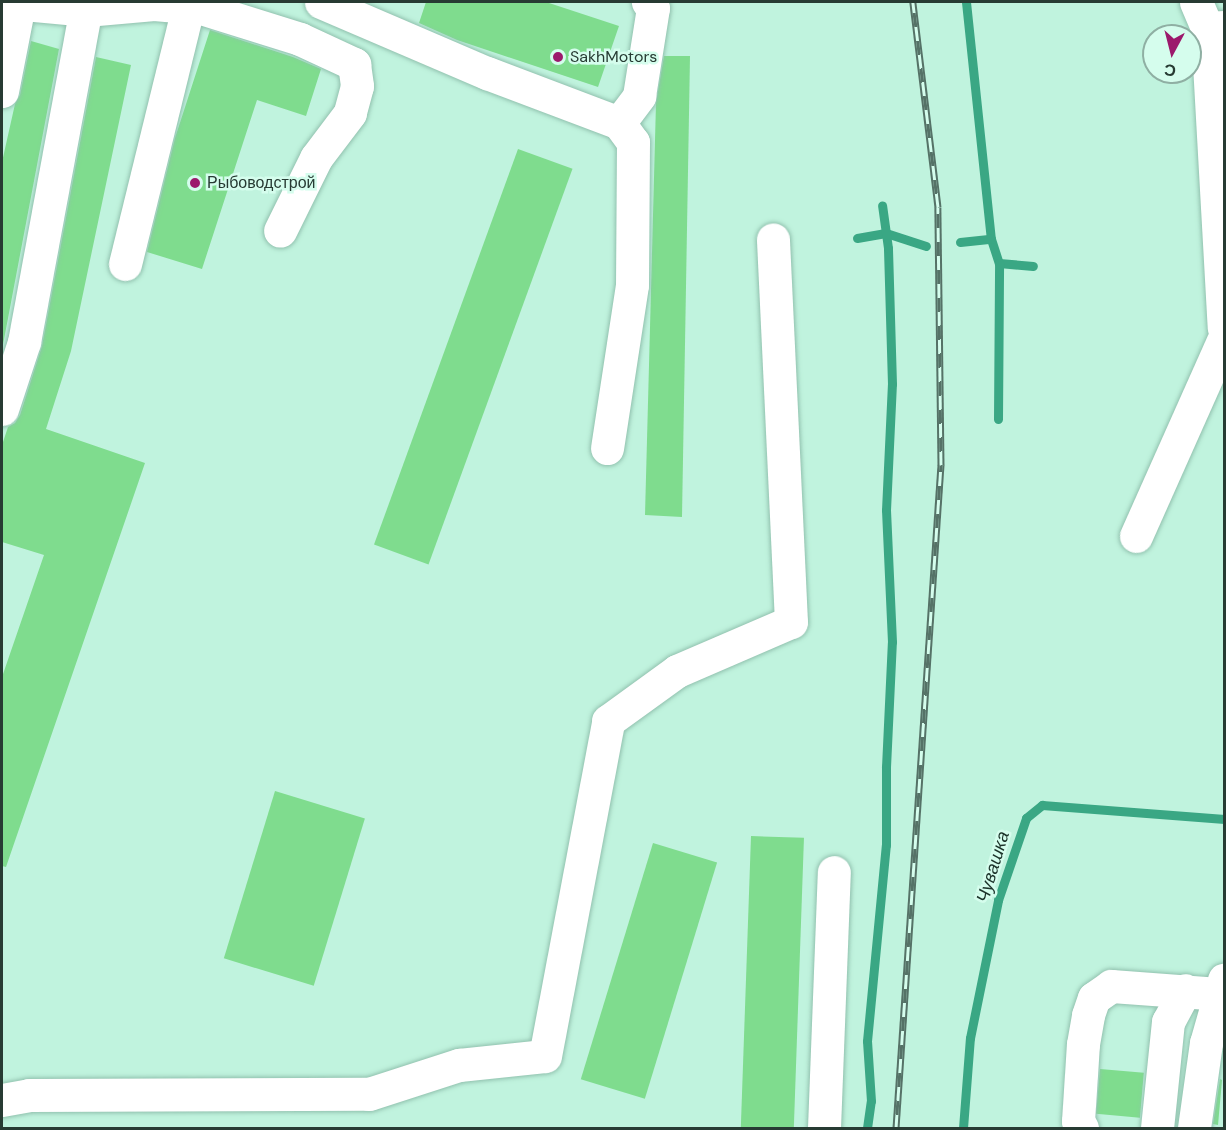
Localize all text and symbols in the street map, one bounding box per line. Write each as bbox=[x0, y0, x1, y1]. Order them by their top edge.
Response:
north arrow bbox=[1142, 24, 1202, 84]
place label: SakhMotors bbox=[570, 47, 657, 67]
marker: SakhMotors bbox=[551, 50, 565, 64]
text: С bbox=[1163, 59, 1177, 82]
place label: Рыбоводстрой bbox=[207, 173, 316, 193]
marker: Рыбоводстрой bbox=[188, 176, 202, 190]
water label: Чувашка bbox=[972, 829, 1014, 905]

